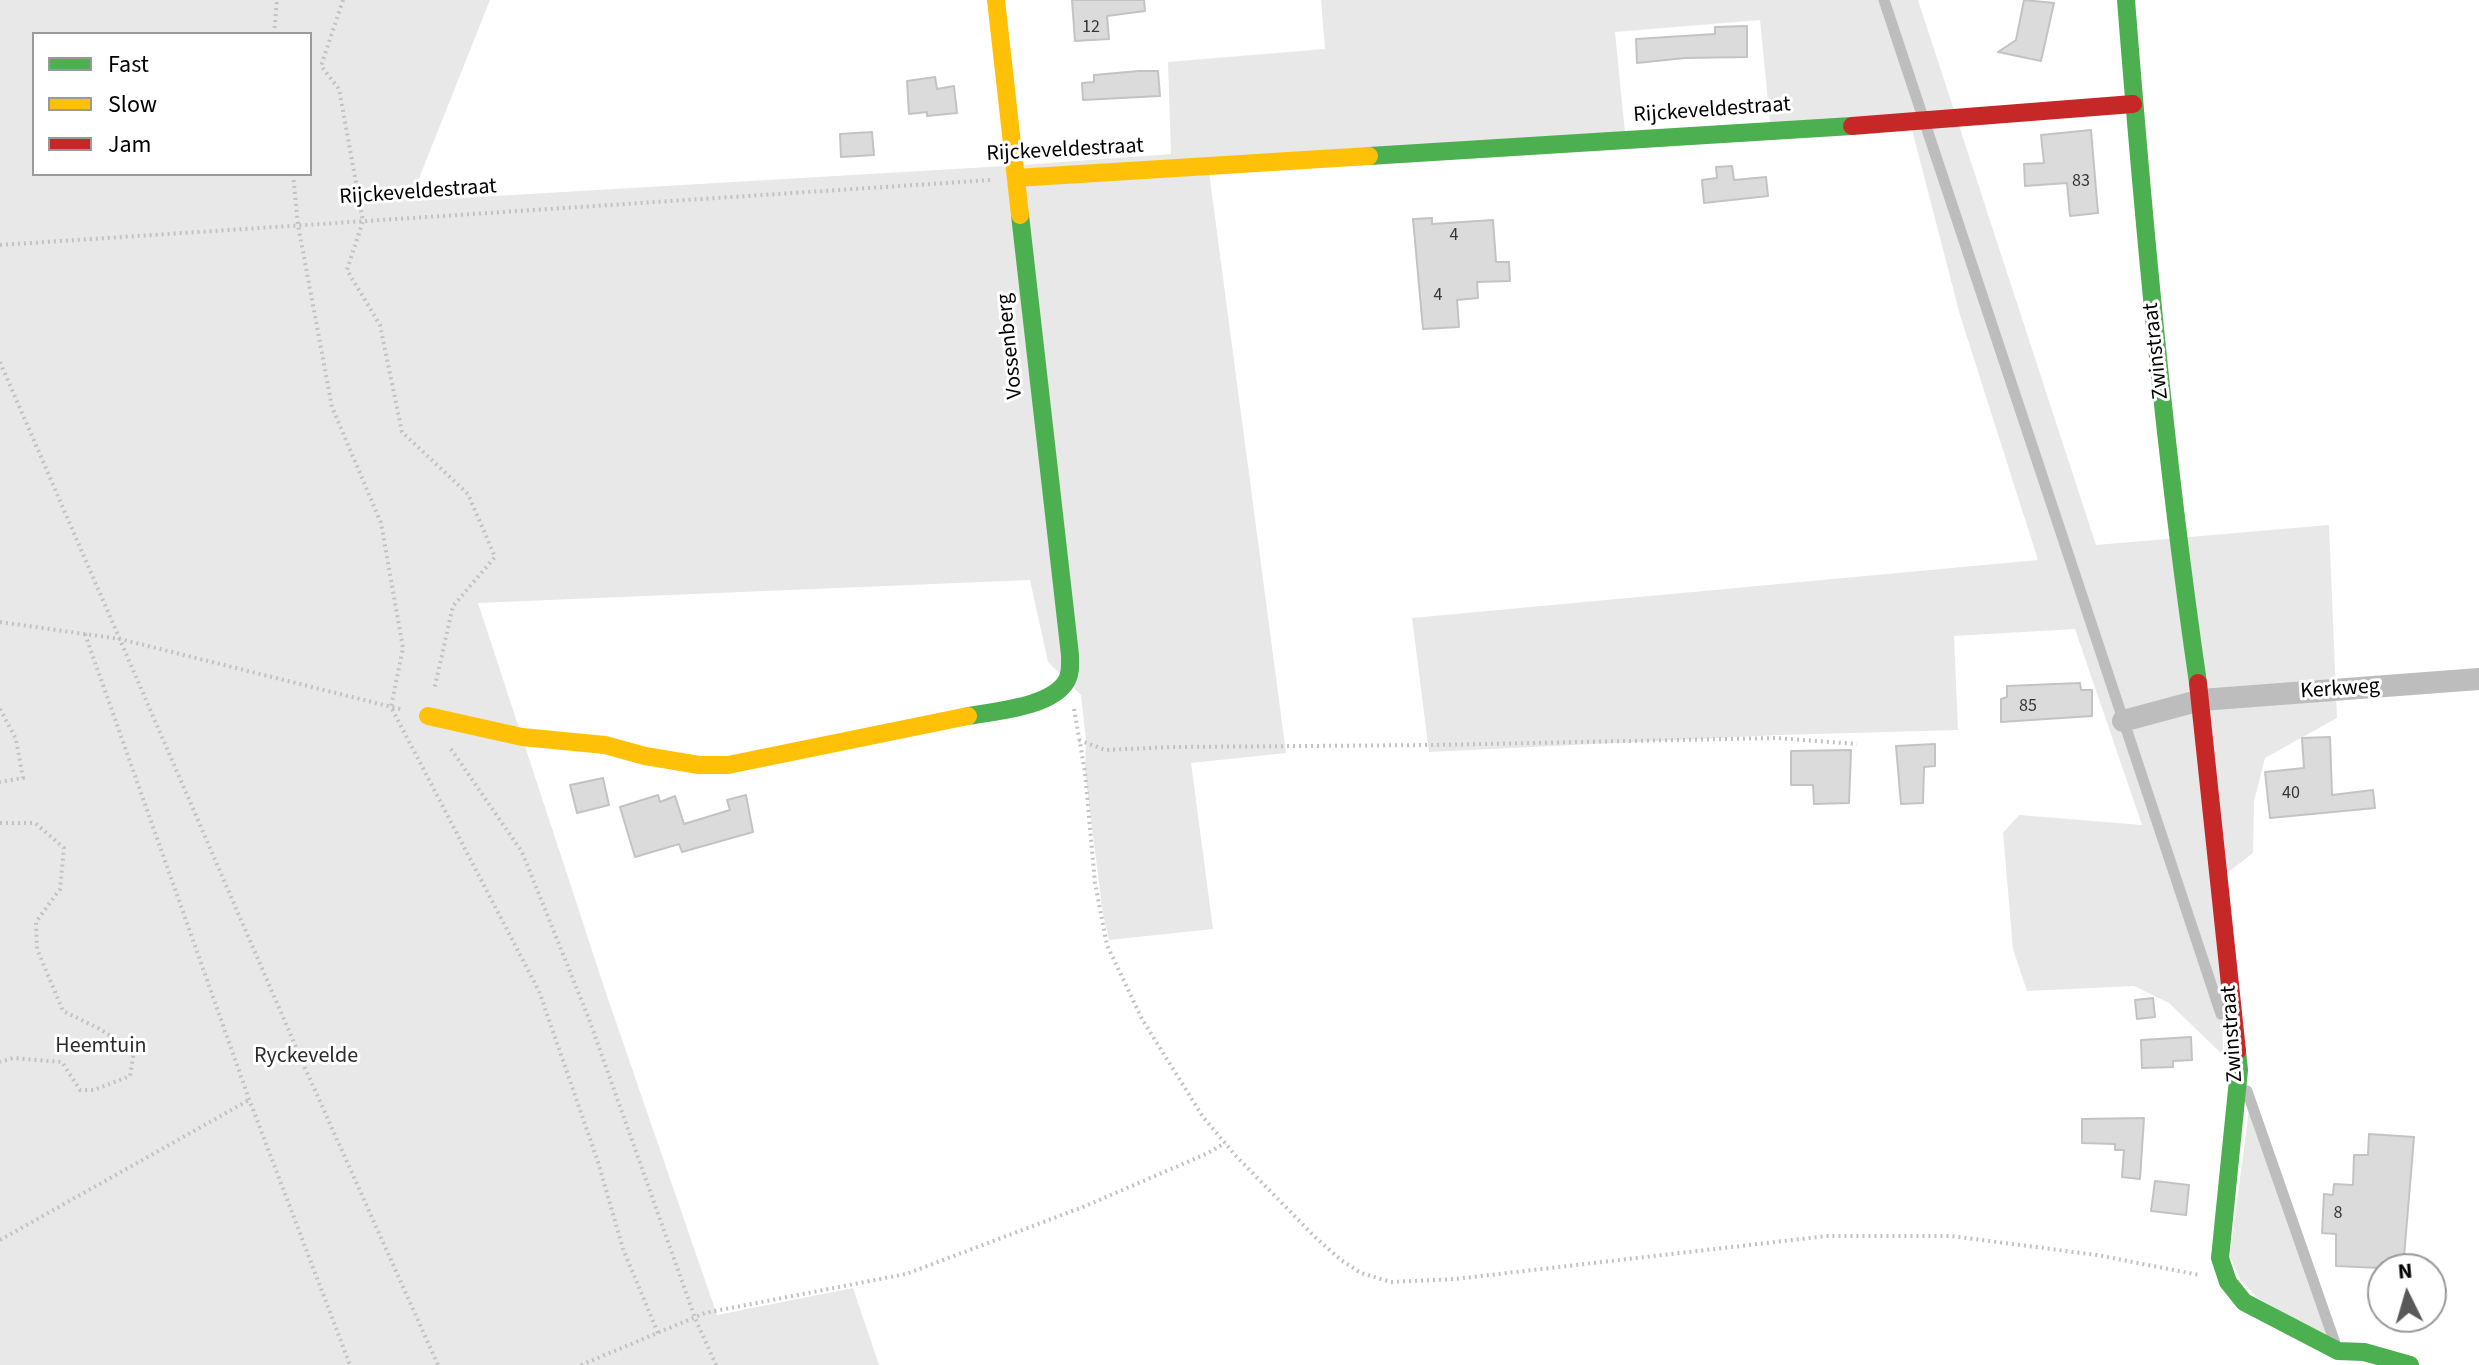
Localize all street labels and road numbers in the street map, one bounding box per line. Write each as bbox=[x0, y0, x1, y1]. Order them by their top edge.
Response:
street label: Rijckeveldestraat bbox=[1633, 92, 1791, 130]
street label: Rijckeveldestraat bbox=[986, 134, 1144, 168]
street label: Rijckeveldestraat bbox=[339, 174, 497, 212]
street label: Vossenberg bbox=[992, 292, 1030, 400]
street label: Zwinstraat bbox=[2139, 301, 2175, 401]
street label: Kerkweg bbox=[2299, 674, 2381, 706]
street label: Zwinstraat bbox=[2216, 984, 2250, 1084]

